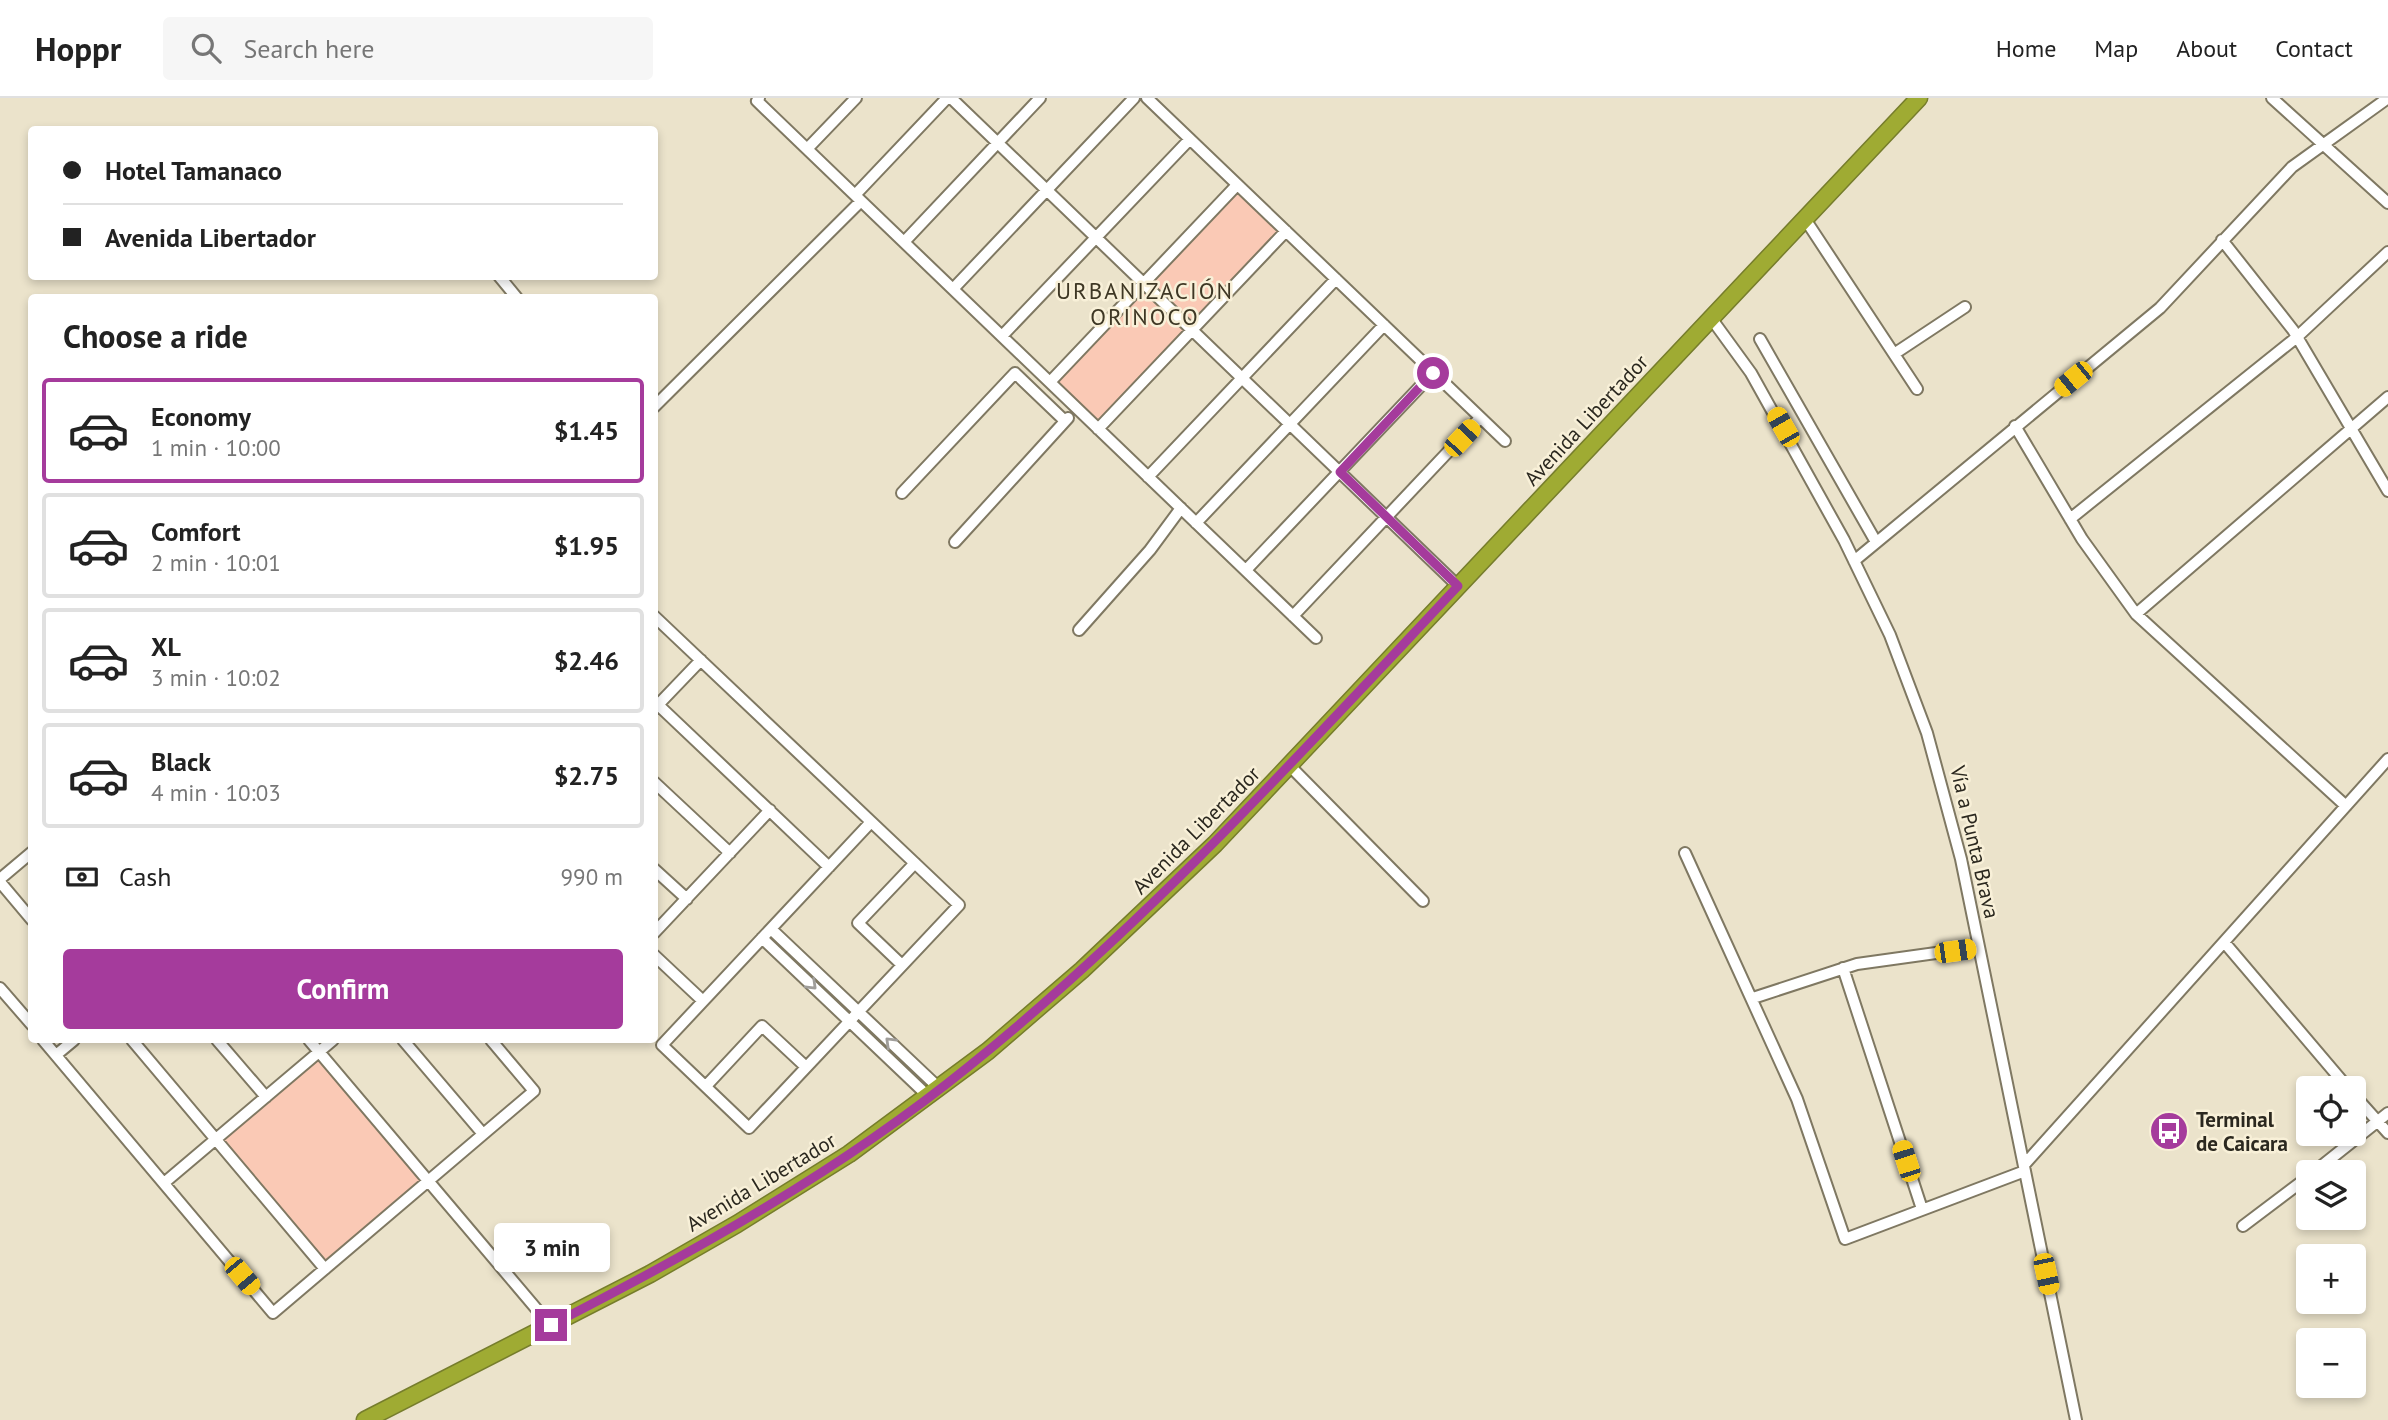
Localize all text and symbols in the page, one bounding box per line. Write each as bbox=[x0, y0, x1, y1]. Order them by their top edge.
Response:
search box bbox=[163, 17, 653, 80]
text: Hoppr bbox=[35, 27, 121, 70]
icon: search bbox=[187, 29, 225, 67]
text: Search here bbox=[243, 32, 375, 65]
text: Home bbox=[1996, 33, 2056, 64]
text: Map bbox=[2094, 33, 2138, 64]
text: About bbox=[2176, 33, 2237, 64]
text: Contact bbox=[2275, 33, 2353, 64]
text: Hotel Tamanaco bbox=[105, 154, 282, 187]
text: Avenida Libertador bbox=[105, 221, 316, 254]
district label: URBANIZACIÓN ORINOCO bbox=[1056, 276, 1234, 331]
text: Choose a ride bbox=[63, 315, 248, 357]
street label: Avenida Libertador bbox=[1518, 349, 1654, 491]
route start bbox=[1417, 357, 1449, 389]
car bbox=[2051, 358, 2096, 400]
icon: car bbox=[67, 399, 130, 462]
text: Economy bbox=[151, 400, 251, 433]
car bbox=[1764, 404, 1803, 450]
text: $1.45 bbox=[554, 414, 619, 447]
car bbox=[1440, 415, 1485, 461]
text: 1 min · 10:00 bbox=[151, 433, 281, 462]
icon: car bbox=[67, 514, 130, 577]
text: Comfort bbox=[151, 515, 241, 548]
text: $1.95 bbox=[554, 529, 619, 562]
text: 2 min · 10:01 bbox=[151, 548, 281, 577]
icon: car bbox=[67, 629, 130, 692]
text: XL bbox=[151, 630, 181, 663]
text: $2.46 bbox=[554, 644, 619, 677]
text: 3 min · 10:02 bbox=[151, 663, 281, 692]
icon: car bbox=[67, 744, 130, 807]
text: Black bbox=[151, 745, 211, 778]
text: $2.75 bbox=[554, 759, 619, 792]
street label: Avenida Libertador bbox=[1126, 760, 1266, 900]
street label: Vía a Punta Brava bbox=[1944, 762, 2006, 921]
text: 4 min · 10:03 bbox=[151, 778, 281, 807]
icon: cash bbox=[63, 858, 101, 896]
text: Cash bbox=[119, 860, 171, 893]
text: 990 m bbox=[561, 862, 623, 891]
car bbox=[1933, 938, 1978, 964]
button: Confirm bbox=[63, 949, 623, 1029]
one-way arrow bbox=[804, 977, 817, 989]
one-way arrow bbox=[885, 1037, 898, 1050]
map controls bbox=[2296, 1076, 2366, 1398]
button: locate bbox=[2296, 1076, 2366, 1146]
place label: Terminal de Caicara bbox=[2196, 1106, 2288, 1157]
bus stop icon: Terminal de Caicara bbox=[2148, 1110, 2190, 1152]
street label: Avenida Libertador bbox=[681, 1127, 841, 1237]
car bbox=[1890, 1138, 1923, 1184]
button: layers bbox=[2296, 1160, 2366, 1230]
callout: 3 min bbox=[493, 1224, 609, 1272]
text: 3 min bbox=[524, 1233, 580, 1262]
button: + bbox=[2296, 1244, 2366, 1314]
car bbox=[2032, 1251, 2061, 1297]
car bbox=[221, 1253, 264, 1299]
route end bbox=[535, 1309, 567, 1341]
button: − bbox=[2296, 1328, 2366, 1398]

